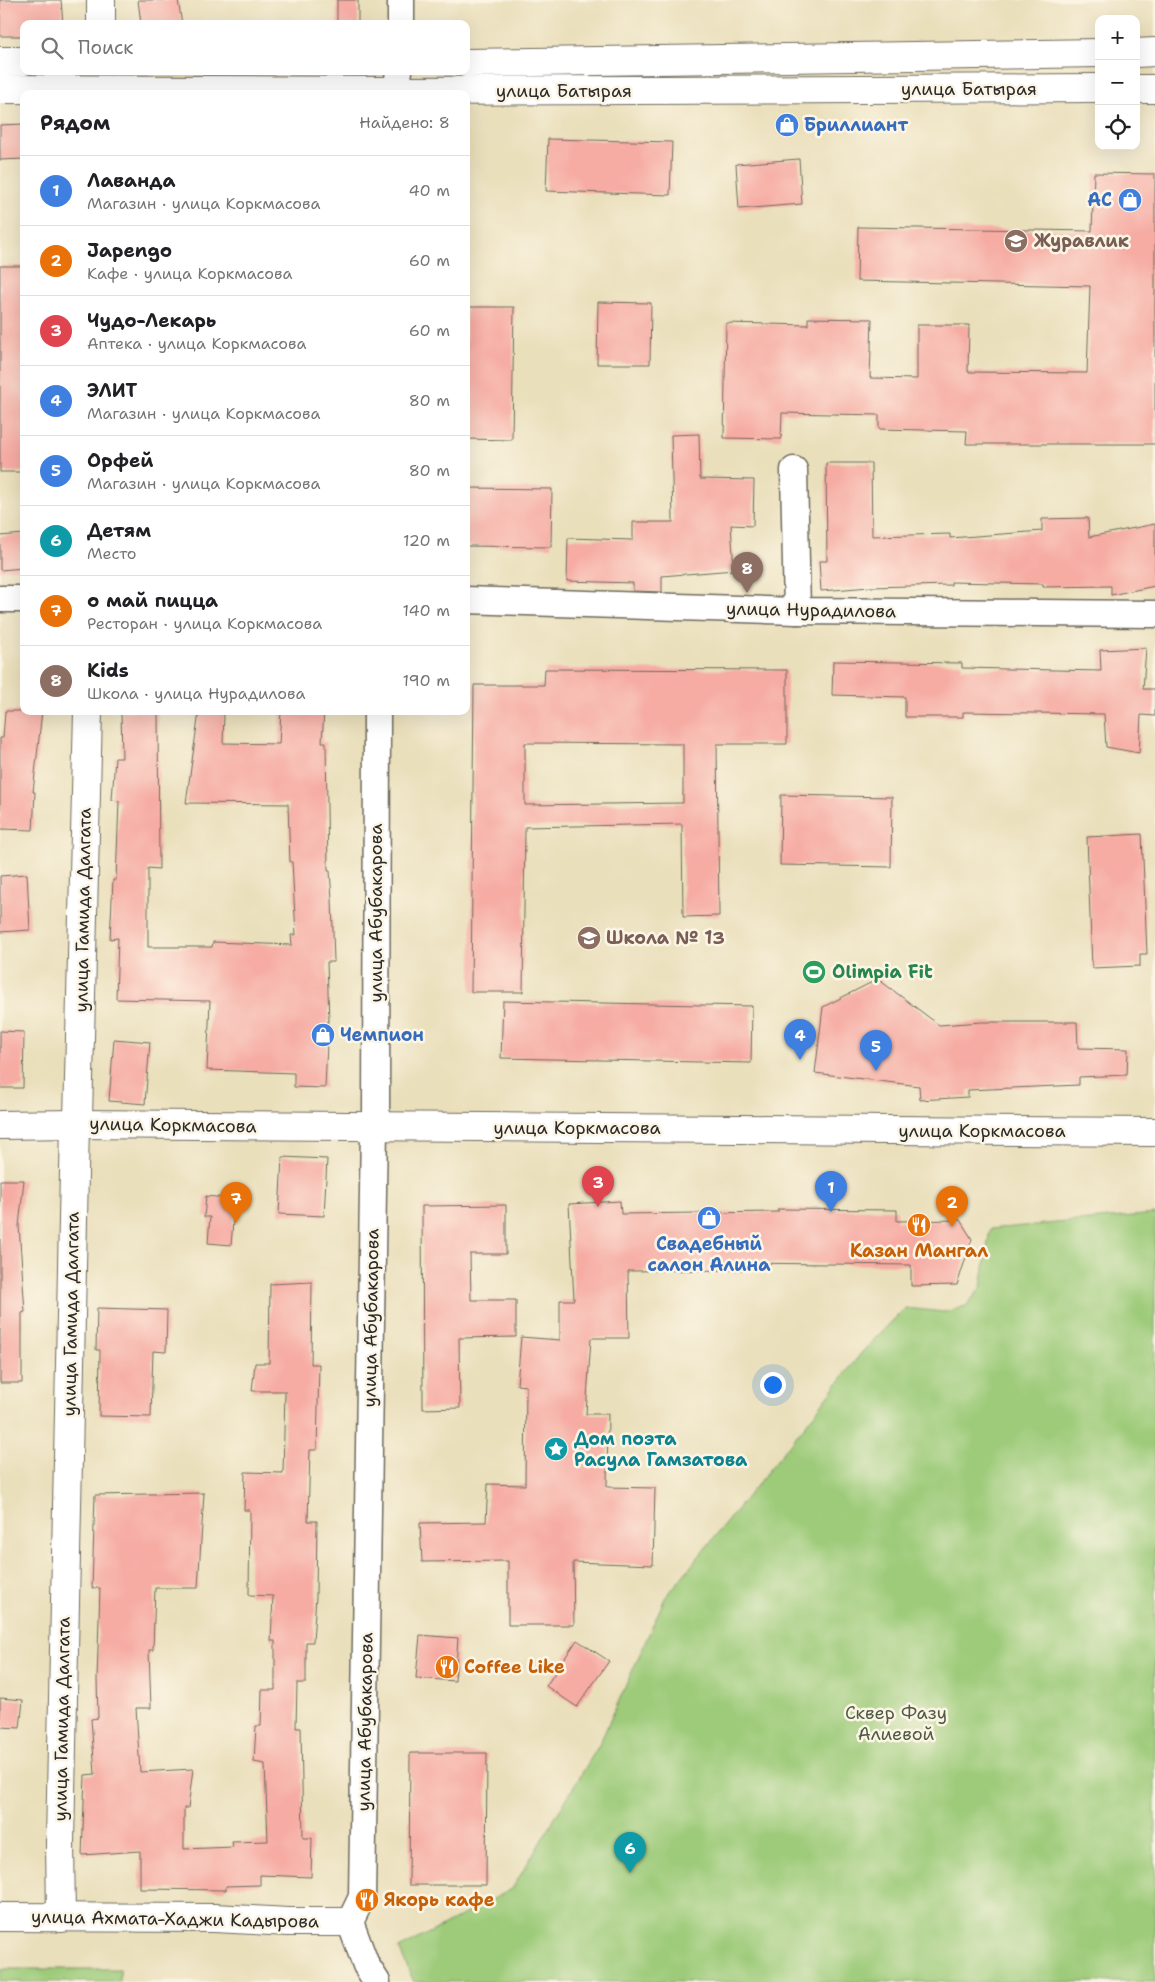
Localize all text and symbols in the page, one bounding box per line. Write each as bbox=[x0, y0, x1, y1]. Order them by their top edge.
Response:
map controls bbox=[1095, 15, 1140, 150]
button: + bbox=[1095, 15, 1140, 60]
search box bbox=[20, 20, 470, 75]
icon: search bbox=[38, 34, 66, 62]
text: Поиск bbox=[78, 35, 133, 60]
button: − bbox=[1095, 60, 1140, 105]
street label: улица Батырая bbox=[901, 77, 1037, 101]
street label: улица Батырая bbox=[496, 79, 632, 103]
button: locate bbox=[1095, 105, 1140, 150]
text: Рядом bbox=[40, 109, 110, 137]
text: Найдено: 8 bbox=[359, 112, 450, 133]
shop icon: Бриллиант bbox=[774, 112, 800, 138]
place label: Бриллиант bbox=[804, 113, 908, 137]
text: Лаванда bbox=[87, 168, 175, 193]
text: 1 bbox=[52, 180, 60, 201]
text: 40 m bbox=[408, 180, 450, 201]
shop icon: АС bbox=[1117, 187, 1143, 213]
place label: АС bbox=[1087, 188, 1112, 212]
text: Магазин · улица Коркмасова bbox=[87, 193, 321, 214]
school or university icon: Журавлик bbox=[1003, 228, 1029, 254]
place label: Журавлик bbox=[1034, 229, 1129, 253]
text: Japengo bbox=[87, 238, 172, 263]
text: 2 bbox=[50, 250, 62, 271]
text: 60 m bbox=[409, 250, 450, 271]
text: Кафе · улица Коркмасова bbox=[87, 263, 292, 284]
text: Чудо-Лекарь bbox=[87, 308, 216, 333]
text: 3 bbox=[50, 320, 62, 341]
text: 60 m bbox=[409, 320, 450, 341]
text: Аптека · улица Коркмасова bbox=[87, 333, 306, 354]
text: ЭЛИТ bbox=[87, 378, 137, 403]
text: 4 bbox=[50, 390, 62, 411]
text: 80 m bbox=[409, 390, 450, 411]
text: Магазин · улица Коркмасова bbox=[87, 403, 321, 424]
text: Орфей bbox=[87, 448, 153, 473]
text: 5 bbox=[51, 460, 61, 481]
text: 80 m bbox=[409, 460, 450, 481]
text: Магазин · улица Коркмасова bbox=[87, 473, 321, 494]
text: Детям bbox=[87, 518, 151, 543]
text: 6 bbox=[50, 530, 62, 551]
text: 120 m bbox=[403, 530, 450, 551]
text: Место bbox=[87, 543, 137, 564]
pin: 8 bbox=[731, 552, 763, 593]
text: о май пицца bbox=[87, 588, 218, 613]
street label: улица Нурадилова bbox=[726, 597, 896, 623]
text: 7 bbox=[50, 600, 62, 621]
text: 140 m bbox=[403, 600, 450, 621]
text: Ресторан · улица Коркмасова bbox=[87, 613, 322, 634]
text: Kids bbox=[87, 658, 129, 683]
text: 8 bbox=[50, 670, 62, 691]
text: 190 m bbox=[403, 670, 450, 691]
text: Школа · улица Нурадилова bbox=[87, 683, 305, 704]
street label: улица Гамида Далгата bbox=[69, 807, 97, 1013]
street label: улица Абубакарова bbox=[364, 823, 388, 1003]
school or university icon: Школа № 13 bbox=[576, 925, 602, 951]
place label: Школа № 13 bbox=[606, 926, 725, 950]
sports icon: Olimpia Fit bbox=[801, 959, 827, 985]
place label: Olimpia Fit bbox=[832, 960, 933, 984]
pin: 4 bbox=[784, 1019, 816, 1060]
shop icon: Чемпион bbox=[310, 1022, 336, 1048]
place label: Чемпион bbox=[340, 1023, 424, 1047]
pin: 5 bbox=[860, 1030, 892, 1071]
street label: улица Коркмасова bbox=[89, 1112, 257, 1138]
street label: улица Коркмасова bbox=[493, 1116, 661, 1140]
street label: улица Коркмасова bbox=[898, 1119, 1066, 1143]
pin: 3 bbox=[582, 1166, 614, 1207]
pin: 1 bbox=[815, 1171, 847, 1212]
pin: 7 bbox=[220, 1182, 252, 1223]
pin: 2 bbox=[936, 1186, 968, 1227]
shop icon: Свадебный салон Алина bbox=[696, 1205, 722, 1231]
street label: улица Гамида Далгата bbox=[57, 1211, 85, 1417]
restaurant icon: Казан Мангал bbox=[906, 1212, 932, 1238]
street label: улица Абубакарова bbox=[357, 1228, 385, 1408]
place label: Свадебный салон Алина bbox=[647, 1232, 771, 1277]
place label: Казан Мангал bbox=[850, 1239, 988, 1263]
your location bbox=[760, 1372, 786, 1398]
place label: Дом поэта Расула Гамзатова bbox=[574, 1427, 748, 1472]
place icon: Дом поэта Расула Гамзатова bbox=[543, 1436, 569, 1462]
street label: улица Гамида Далгата bbox=[48, 1616, 76, 1822]
street label: улица Абубакарова bbox=[351, 1632, 379, 1812]
restaurant icon: Coffee Like bbox=[434, 1654, 460, 1680]
place label: Coffee Like bbox=[464, 1655, 565, 1679]
park label: Сквер Фазу Алиевой bbox=[845, 1701, 947, 1746]
pin: 6 bbox=[614, 1832, 646, 1873]
restaurant icon: Якорь кафе bbox=[354, 1887, 380, 1913]
place label: Якорь кафе bbox=[384, 1888, 495, 1912]
street label: улица Ахмата-Хаджи Кадырова bbox=[31, 1904, 319, 1934]

